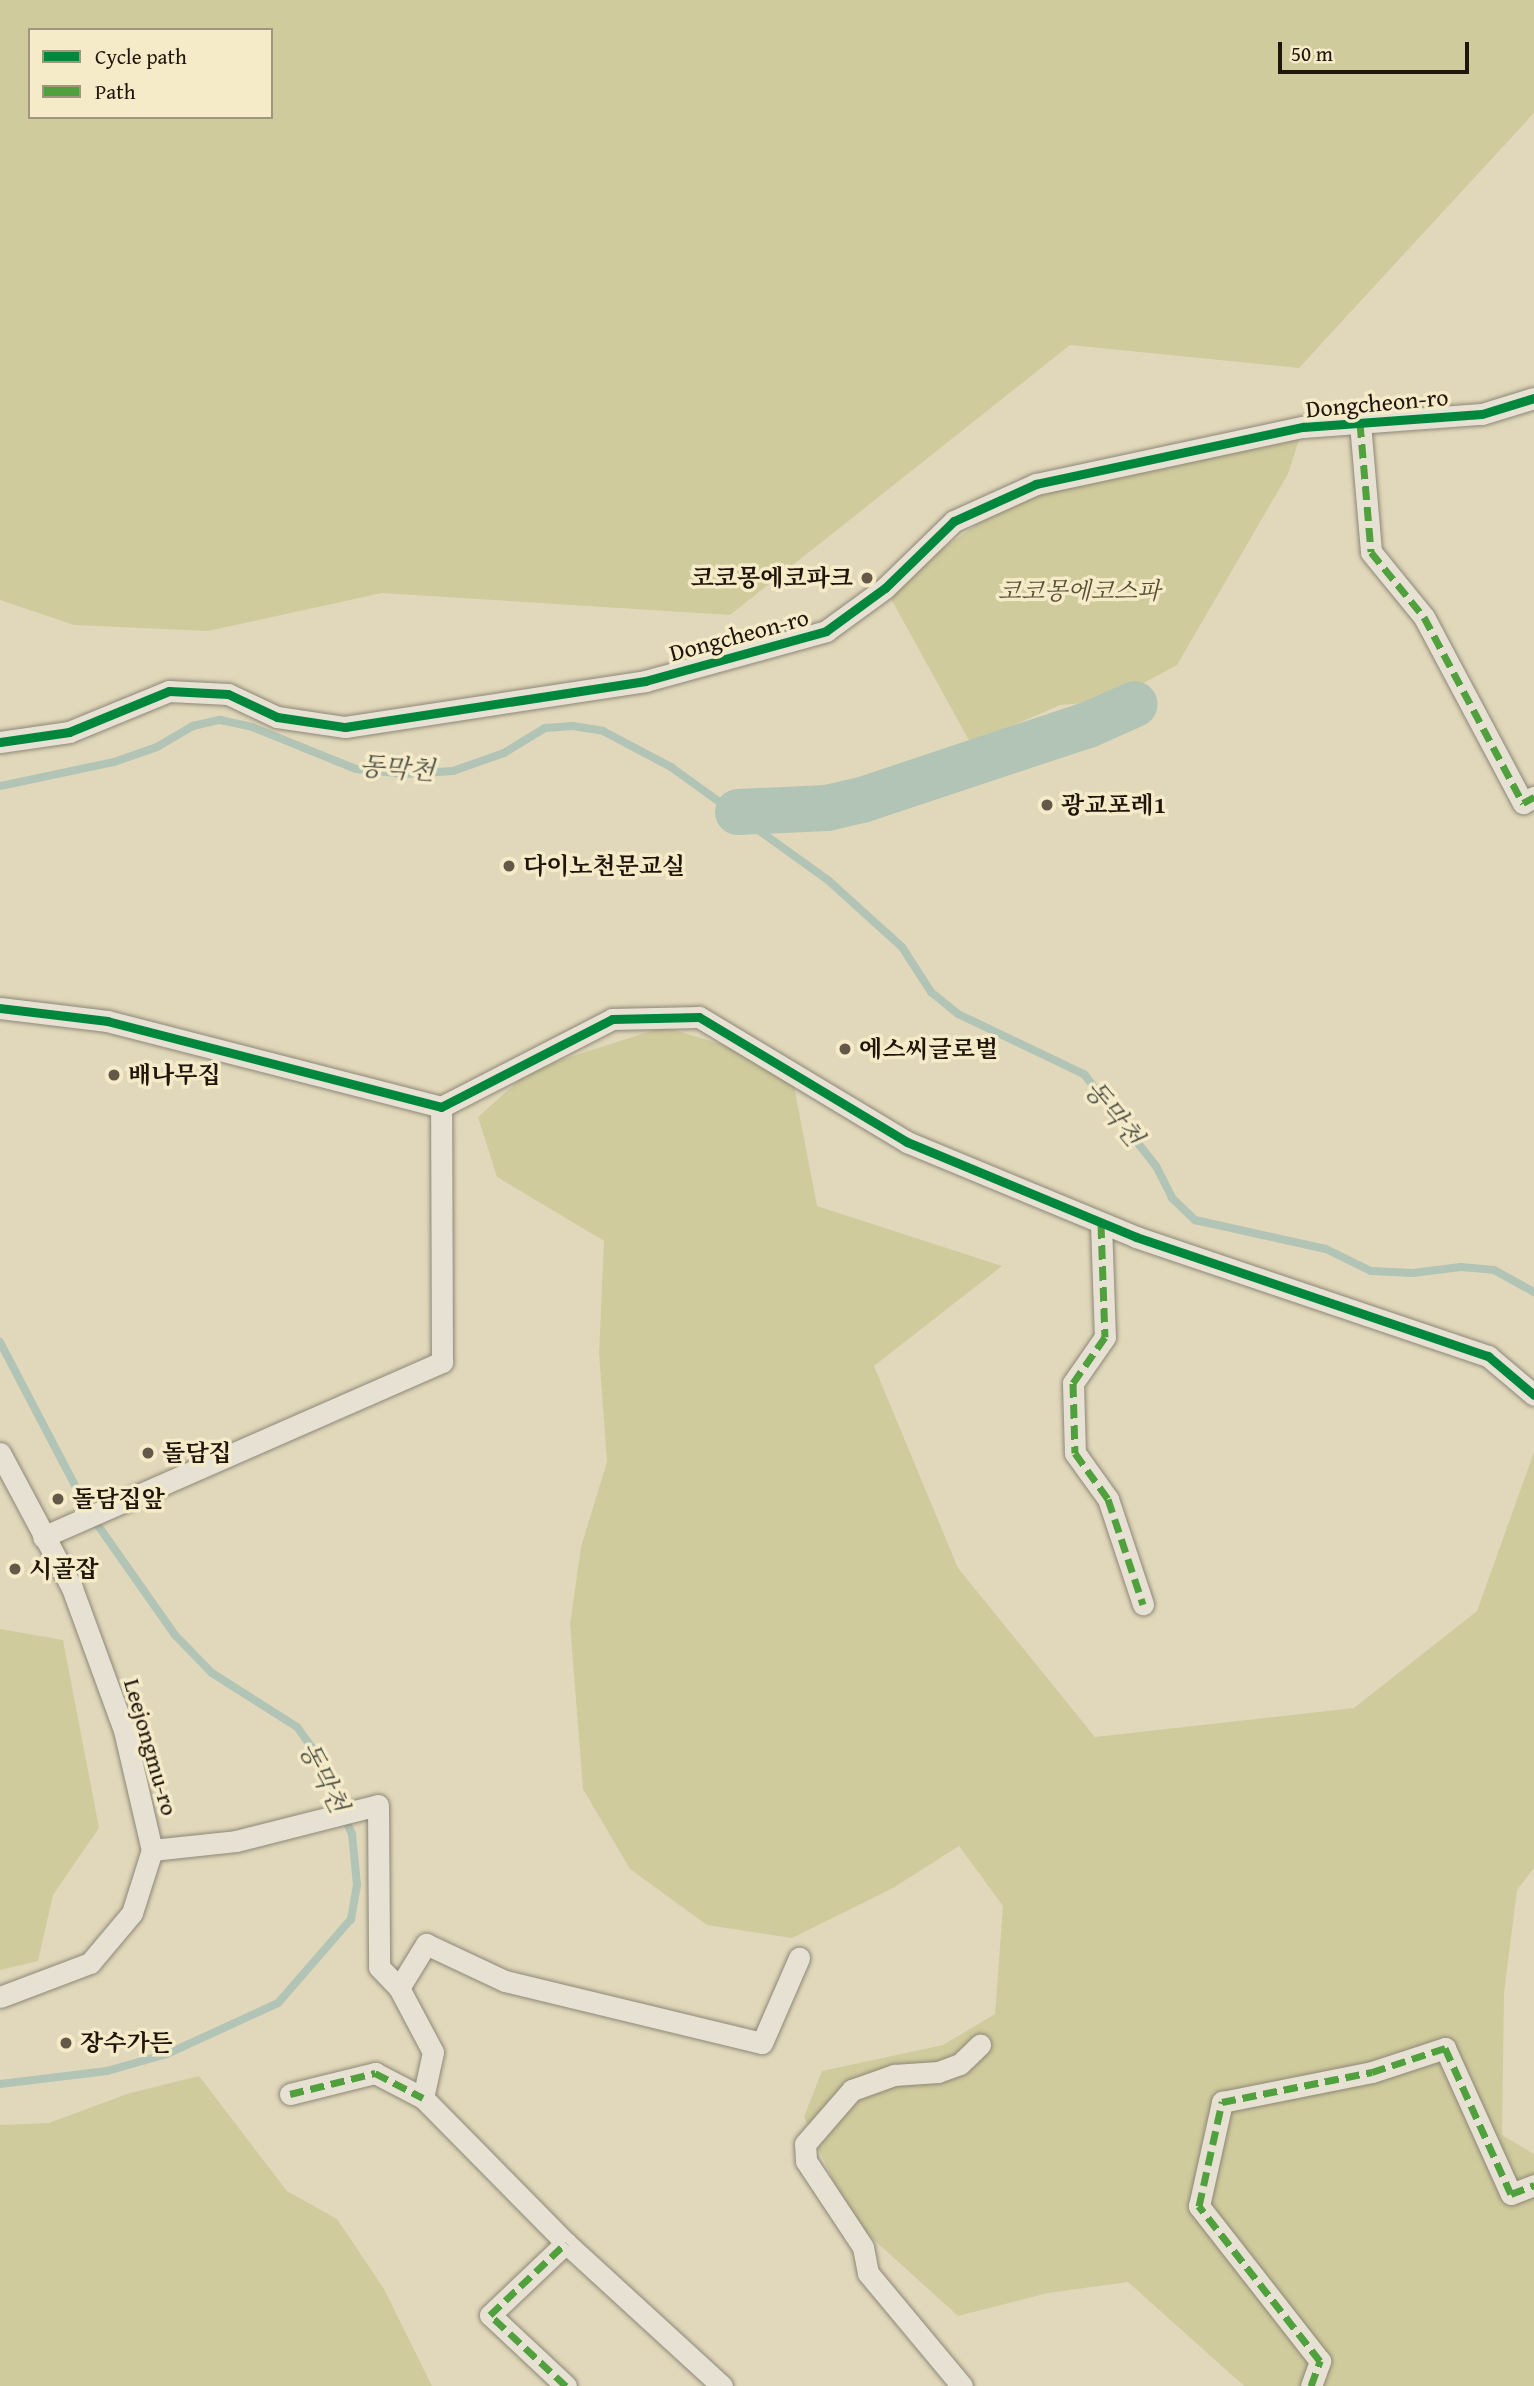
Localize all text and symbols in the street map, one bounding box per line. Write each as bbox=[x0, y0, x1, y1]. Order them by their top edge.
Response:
legend bbox=[28, 28, 273, 119]
scale bar bbox=[1282, 28, 1473, 72]
text: 50 m bbox=[1291, 38, 1333, 69]
text: Cycle path bbox=[95, 41, 187, 72]
text: Path bbox=[95, 76, 135, 107]
street label: Dongcheon-ro bbox=[1305, 382, 1449, 424]
place label: 코코몽에코파크 bbox=[691, 564, 853, 592]
marker: 코코몽에코파크 bbox=[859, 570, 875, 586]
park label: 코코몽에코스파 bbox=[998, 577, 1160, 605]
street label: Dongcheon-ro bbox=[666, 603, 812, 667]
water label: 동막천 bbox=[358, 750, 436, 786]
place label: 광교포레1 bbox=[1061, 791, 1166, 819]
marker: 광교포레1 bbox=[1039, 797, 1055, 813]
place label: 다이노천문교실 bbox=[523, 852, 685, 880]
marker: 다이노천문교실 bbox=[501, 858, 517, 874]
place label: 에스씨글로벌 bbox=[859, 1035, 998, 1063]
marker: 에스씨글로벌 bbox=[837, 1041, 853, 1057]
place label: 배나무집 bbox=[128, 1061, 221, 1089]
marker: 배나무집 bbox=[106, 1067, 122, 1083]
water label: 동막천 bbox=[1078, 1074, 1150, 1152]
place label: 돌담집 bbox=[162, 1439, 232, 1467]
marker: 돌담집 bbox=[140, 1445, 156, 1461]
place label: 돌담집앞 bbox=[72, 1485, 165, 1513]
marker: 돌담집앞 bbox=[50, 1491, 66, 1507]
place label: 시골잡 bbox=[29, 1555, 99, 1583]
marker: 시골잡 bbox=[7, 1561, 23, 1577]
street label: Leejongmu-ro bbox=[118, 1675, 184, 1819]
water label: 동막천 bbox=[293, 1736, 355, 1818]
place label: 장수가든 bbox=[80, 2029, 173, 2057]
marker: 장수가든 bbox=[58, 2035, 74, 2051]

